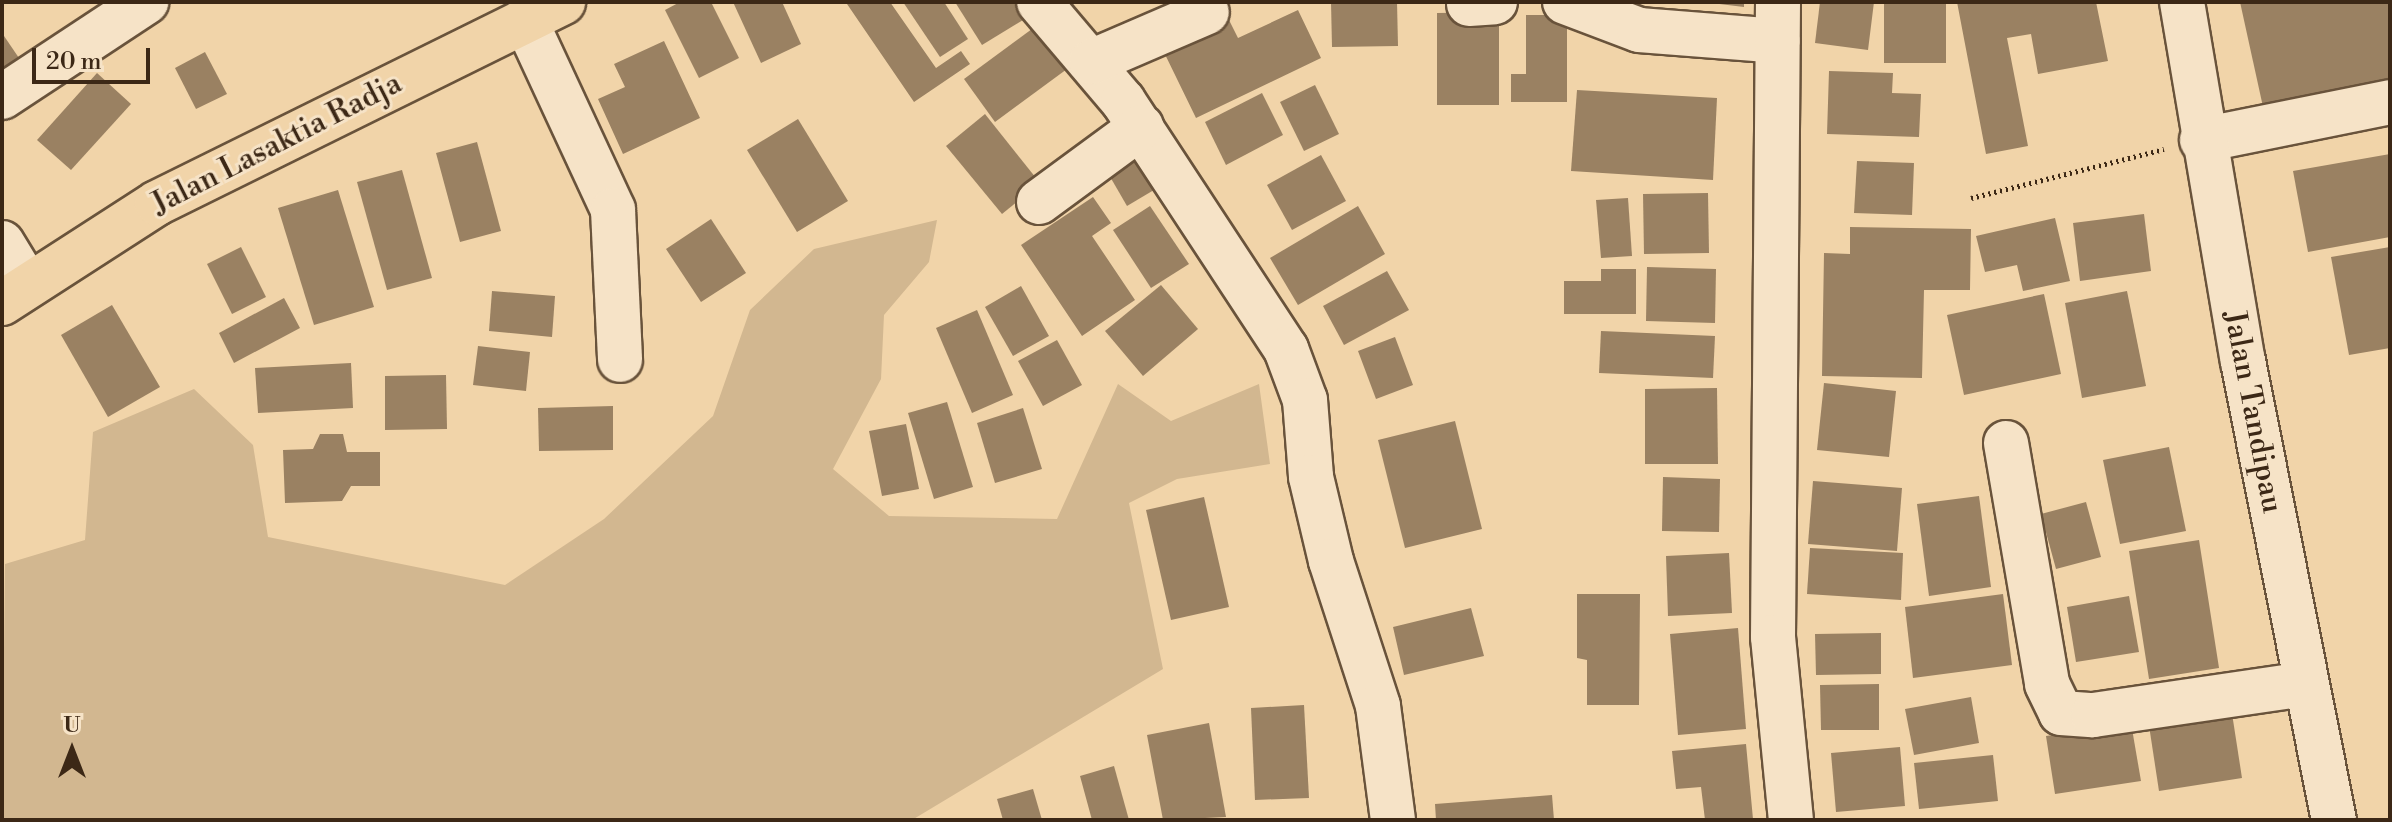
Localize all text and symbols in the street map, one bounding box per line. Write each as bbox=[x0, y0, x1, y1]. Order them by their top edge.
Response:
scale bar bbox=[36, 32, 154, 82]
text: 20 m bbox=[46, 47, 102, 77]
street label: Jalan Lasaktia Radja bbox=[146, 65, 408, 223]
street label: Jalan Tandipau bbox=[2216, 308, 2290, 516]
north arrow bbox=[32, 710, 112, 790]
text: U bbox=[63, 712, 81, 739]

